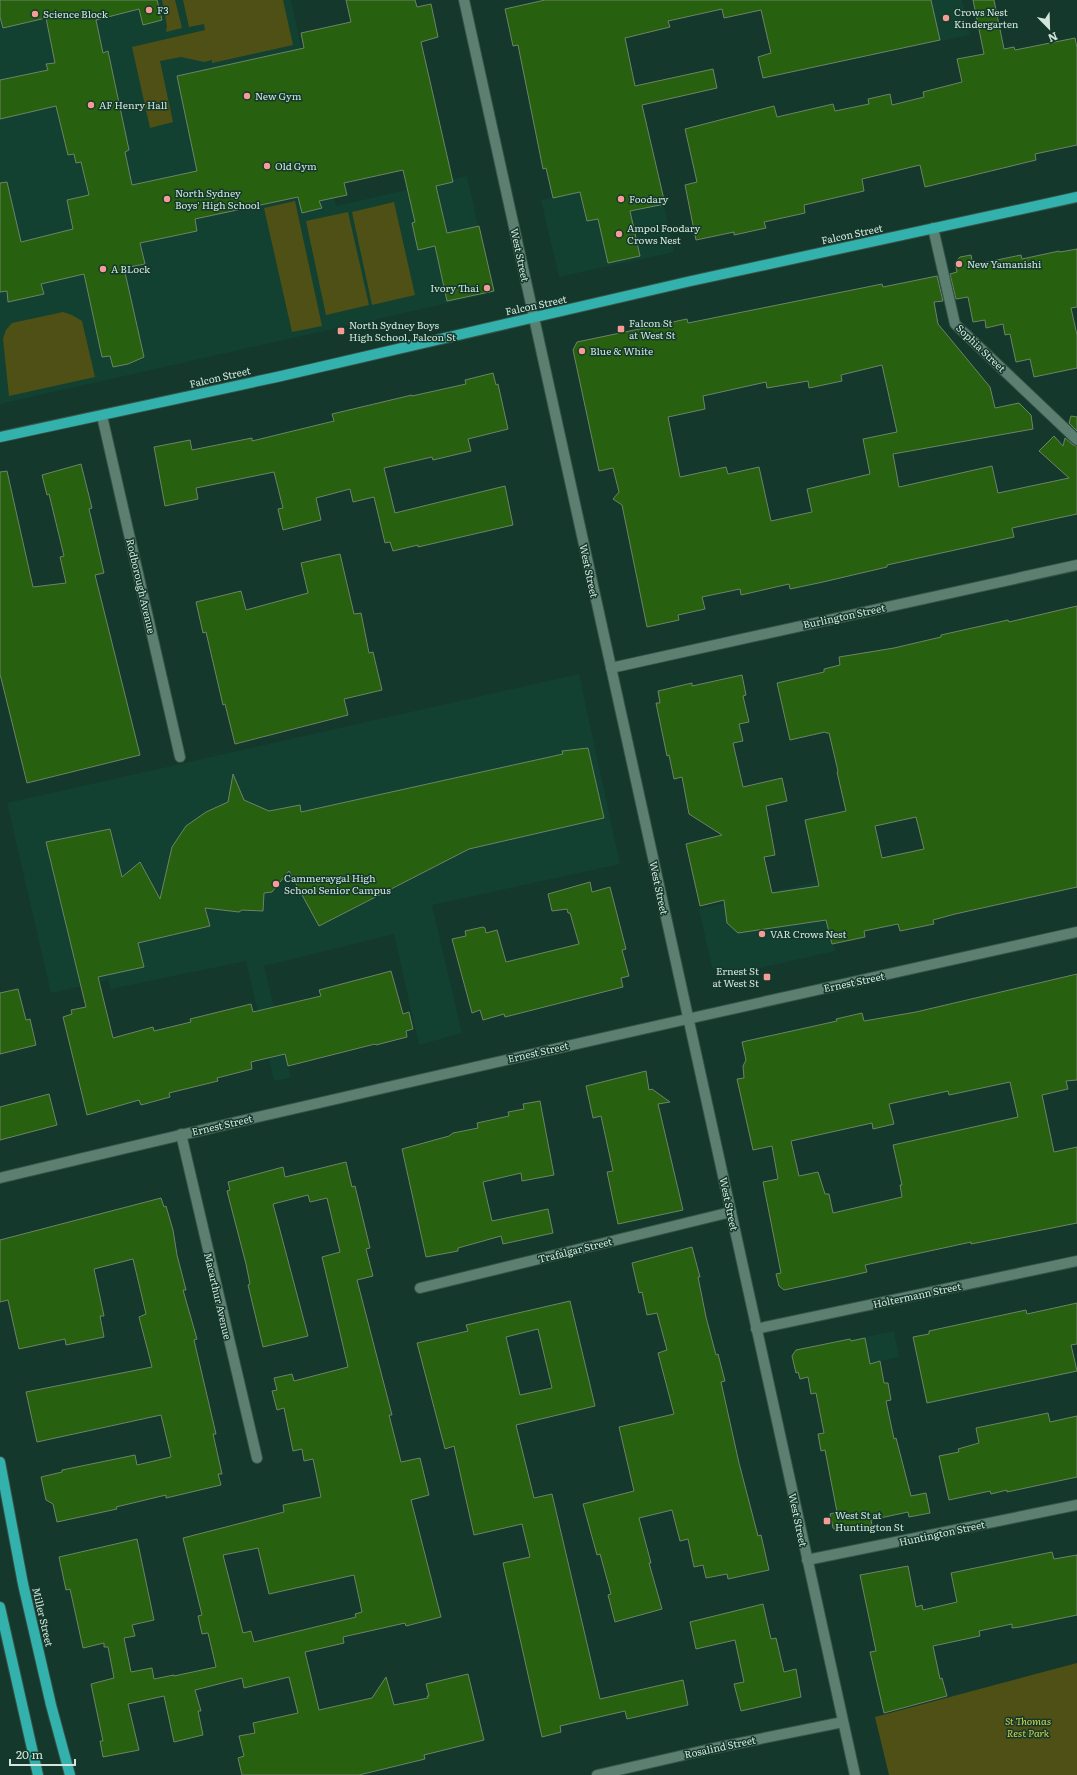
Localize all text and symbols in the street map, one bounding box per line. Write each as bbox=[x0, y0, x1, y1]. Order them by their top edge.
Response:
place label: F3 bbox=[157, 2, 169, 17]
place label: Crows Nest Kindergarten bbox=[954, 4, 1019, 31]
marker: F3 bbox=[144, 5, 154, 15]
place label: Science Block bbox=[43, 6, 109, 21]
north arrow bbox=[1029, 8, 1069, 48]
marker: Science Block bbox=[30, 9, 40, 19]
marker: Crows Nest Kindergarten bbox=[941, 13, 951, 23]
text: N bbox=[1046, 29, 1061, 47]
place label: New Gym bbox=[255, 88, 302, 103]
marker: New Gym bbox=[242, 91, 252, 101]
place label: AF Henry Hall bbox=[99, 97, 168, 112]
marker: AF Henry Hall bbox=[86, 100, 96, 110]
place label: Old Gym bbox=[275, 158, 317, 173]
marker: Old Gym bbox=[262, 161, 272, 171]
place label: North Sydney Boys' High School bbox=[175, 185, 261, 212]
place label: Foodary bbox=[629, 191, 669, 206]
marker: North Sydney Boys' High School bbox=[162, 194, 172, 204]
marker: Foodary bbox=[616, 194, 626, 204]
place label: Ampol Foodary Crows Nest bbox=[627, 220, 701, 247]
street label: Falcon Street bbox=[820, 220, 884, 247]
street label: West Street bbox=[508, 227, 533, 283]
marker: Ampol Foodary Crows Nest bbox=[614, 229, 624, 239]
place label: New Yamanishi bbox=[967, 256, 1042, 271]
marker: New Yamanishi bbox=[954, 259, 964, 269]
place label: A BLock bbox=[111, 261, 151, 276]
marker: A BLock bbox=[98, 264, 108, 274]
place label: Ivory Thai bbox=[430, 280, 480, 295]
marker: Ivory Thai bbox=[482, 283, 492, 293]
street label: Falcon Street bbox=[504, 291, 568, 318]
place label: Falcon St at West St bbox=[629, 315, 676, 342]
place label: North Sydney Boys High School, Falcon St bbox=[349, 317, 456, 344]
street label: Sophia Street bbox=[953, 320, 1009, 375]
marker: Falcon St at West St bbox=[616, 324, 626, 334]
marker: North Sydney Boys High School, Falcon St bbox=[336, 326, 346, 336]
place label: Blue & White bbox=[590, 343, 653, 358]
marker: Blue & White bbox=[577, 346, 587, 356]
street label: Falcon Street bbox=[188, 362, 252, 391]
street label: Rodborough Avenue bbox=[123, 537, 160, 635]
street label: West Street bbox=[577, 543, 602, 599]
street label: Burlington Street bbox=[802, 600, 886, 632]
street label: West Street bbox=[647, 860, 672, 916]
place label: Cammeraygal High School Senior Campus bbox=[284, 870, 391, 897]
marker: Cammeraygal High School Senior Campus bbox=[271, 879, 281, 889]
place label: VAR Crows Nest bbox=[770, 926, 847, 941]
marker: VAR Crows Nest bbox=[757, 929, 767, 939]
place label: Ernest St at West St bbox=[712, 963, 759, 990]
street label: Ernest Street bbox=[822, 968, 886, 995]
marker: Ernest St at West St bbox=[762, 972, 772, 982]
street label: Ernest Street bbox=[506, 1037, 570, 1066]
street label: Ernest Street bbox=[190, 1110, 254, 1139]
street label: West Street bbox=[717, 1176, 742, 1232]
street label: Trafalgar Street bbox=[536, 1233, 614, 1266]
street label: Macarthur Avenue bbox=[201, 1251, 236, 1341]
street label: Holtermann Street bbox=[871, 1278, 962, 1311]
street label: West Street bbox=[786, 1492, 811, 1548]
place label: West St at Huntington St bbox=[835, 1507, 904, 1534]
marker: West St at Huntington St bbox=[822, 1516, 832, 1526]
street label: Huntington Street bbox=[898, 1516, 986, 1549]
street label: Miller Street bbox=[29, 1586, 58, 1648]
park label: St Thomas Rest Park bbox=[1005, 1713, 1051, 1740]
street label: Rosalind Street bbox=[683, 1732, 757, 1761]
scale bar bbox=[10, 1741, 75, 1767]
text: 20 m bbox=[16, 1745, 43, 1763]

